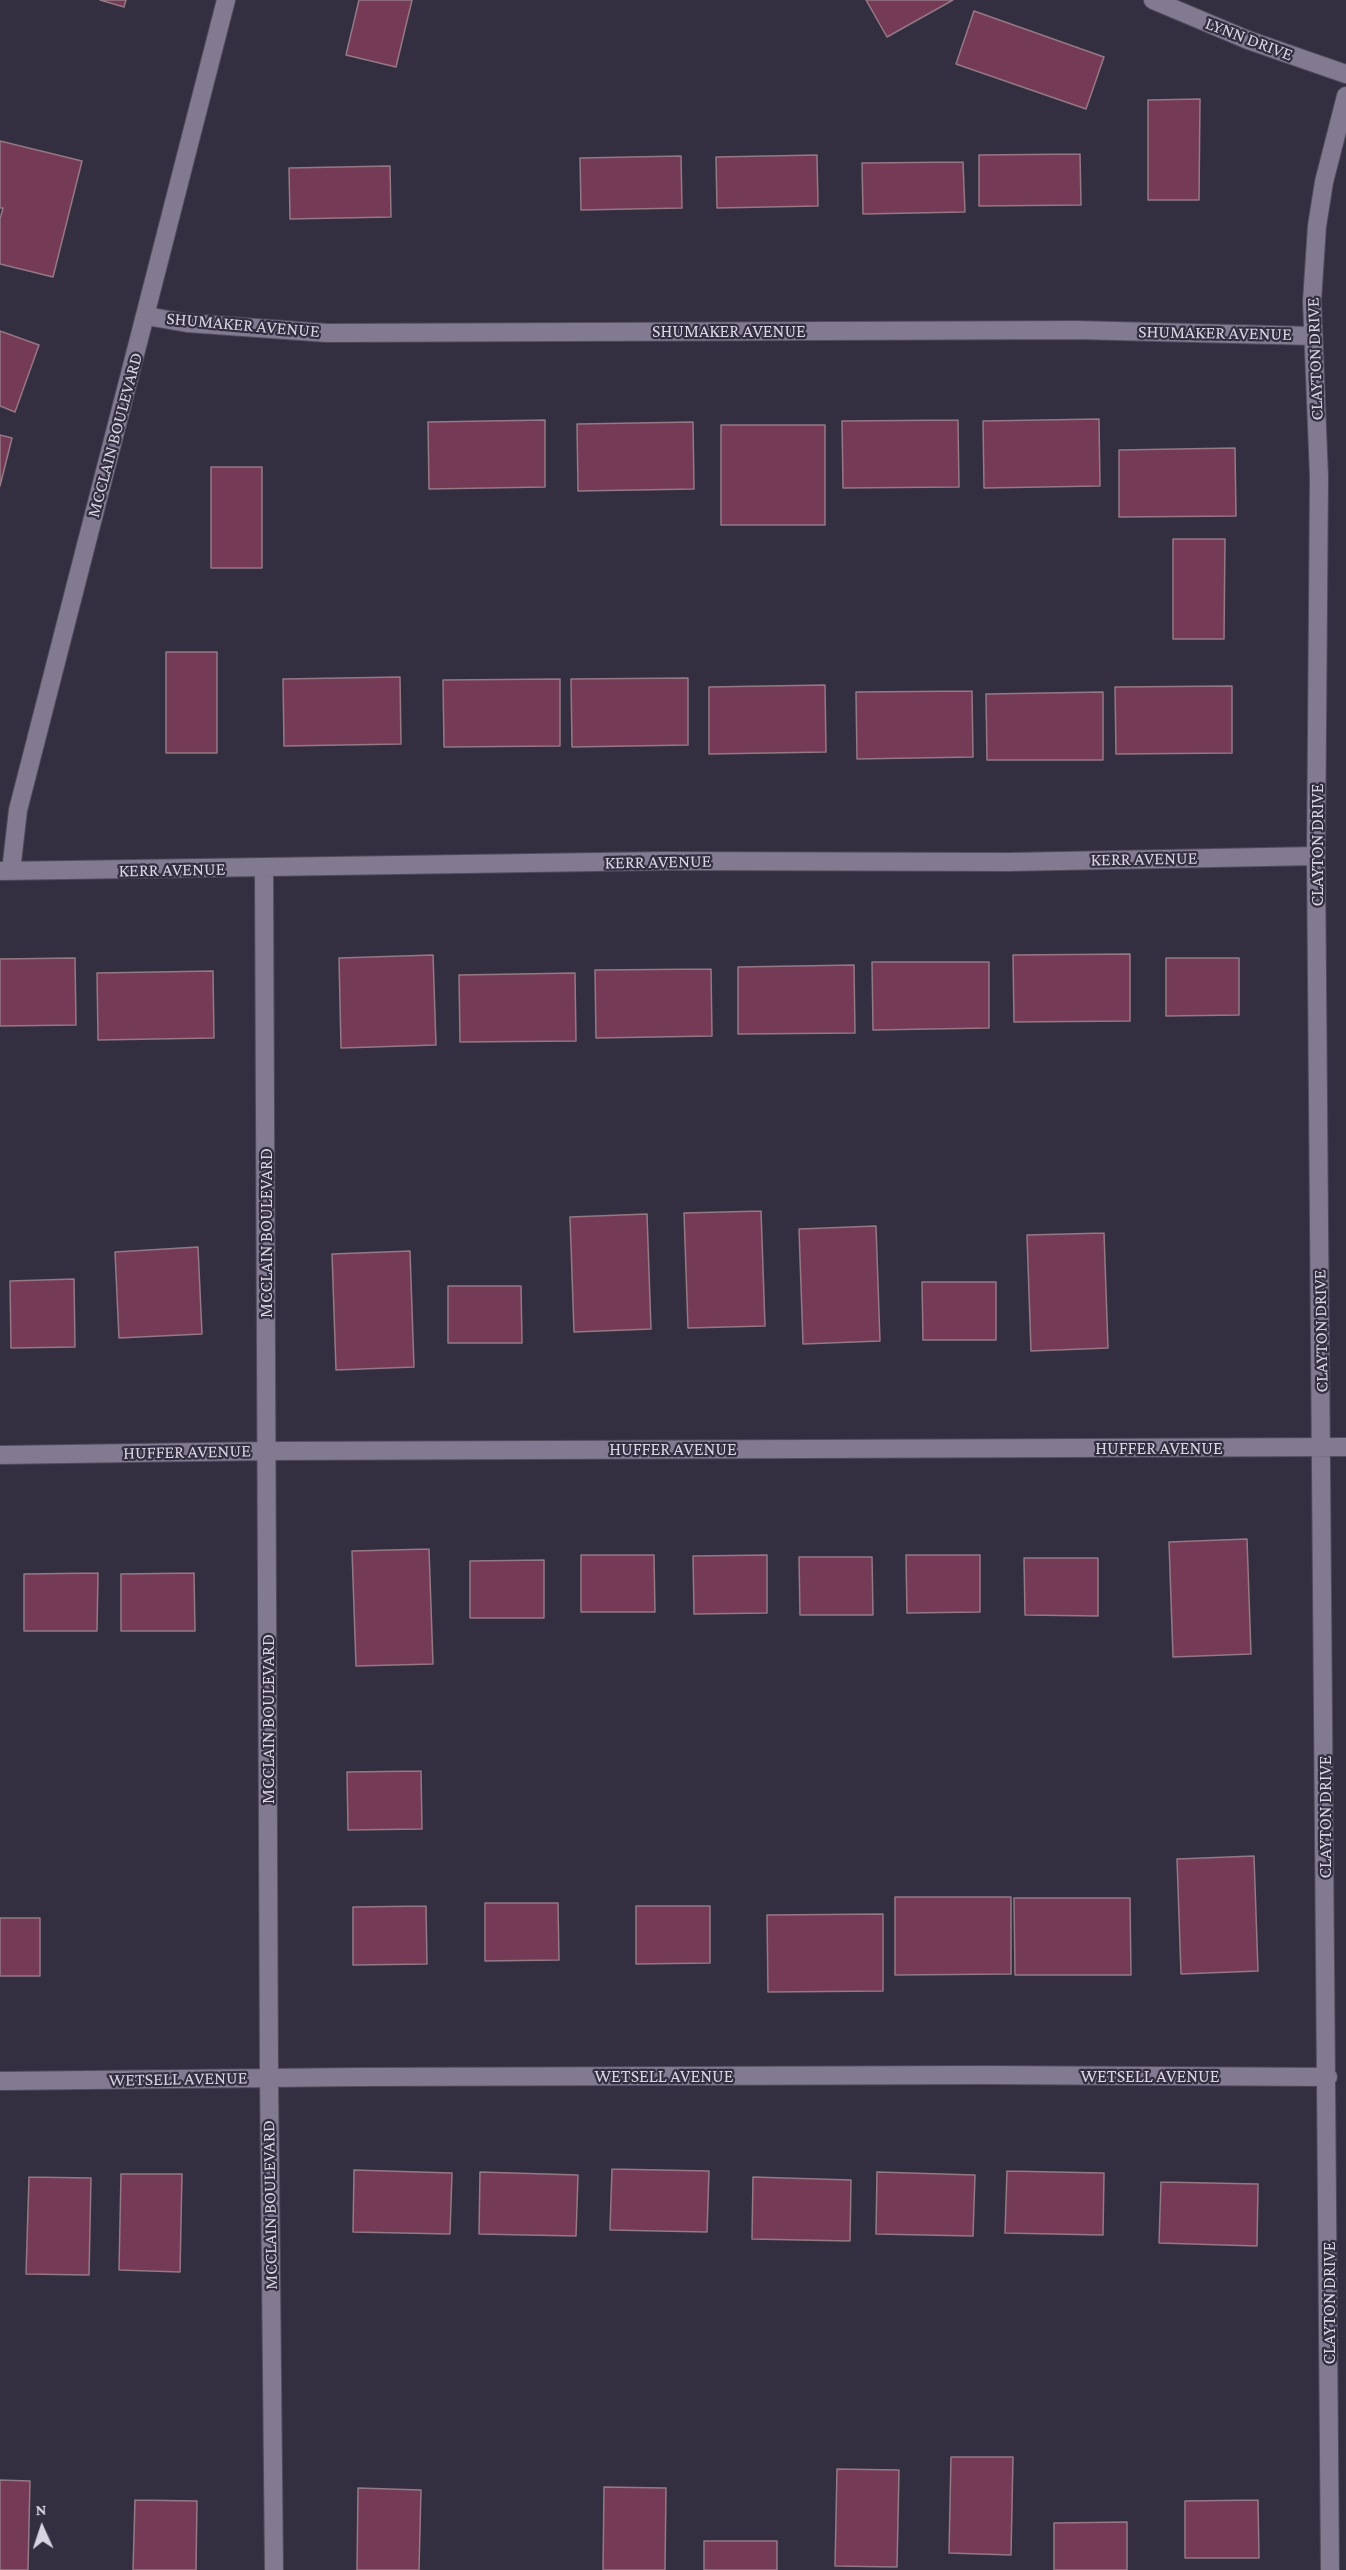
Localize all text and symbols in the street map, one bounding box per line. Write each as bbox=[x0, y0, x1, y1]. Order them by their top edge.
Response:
street label: LYNN DRIVE bbox=[1202, 12, 1296, 66]
street label: CLAYTON DRIVE bbox=[1302, 297, 1328, 421]
street label: SHUMAKER AVENUE bbox=[165, 308, 321, 342]
street label: SHUMAKER AVENUE bbox=[652, 320, 806, 342]
street label: SHUMAKER AVENUE bbox=[1138, 321, 1292, 345]
street label: MCCLAIN BOULEVARD bbox=[83, 350, 147, 520]
street label: CLAYTON DRIVE bbox=[1306, 784, 1328, 906]
street label: KERR AVENUE bbox=[1090, 847, 1198, 871]
street label: KERR AVENUE bbox=[604, 850, 712, 874]
street label: KERR AVENUE bbox=[118, 858, 226, 882]
street label: MCCLAIN BOULEVARD bbox=[255, 1148, 277, 1318]
street label: CLAYTON DRIVE bbox=[1309, 1269, 1333, 1393]
street label: HUFFER AVENUE bbox=[1095, 1437, 1223, 1459]
street label: HUFFER AVENUE bbox=[609, 1438, 737, 1460]
street label: HUFFER AVENUE bbox=[123, 1440, 251, 1464]
street label: MCCLAIN BOULEVARD bbox=[257, 1634, 279, 1804]
street label: CLAYTON DRIVE bbox=[1314, 1756, 1336, 1878]
street label: WETSELL AVENUE bbox=[595, 2065, 733, 2087]
street label: WETSELL AVENUE bbox=[1081, 2065, 1219, 2087]
street label: WETSELL AVENUE bbox=[108, 2067, 248, 2091]
street label: MCCLAIN BOULEVARD bbox=[258, 2120, 282, 2290]
street label: CLAYTON DRIVE bbox=[1318, 2242, 1340, 2364]
north arrow bbox=[12, 2498, 72, 2558]
text: N bbox=[35, 2501, 47, 2518]

